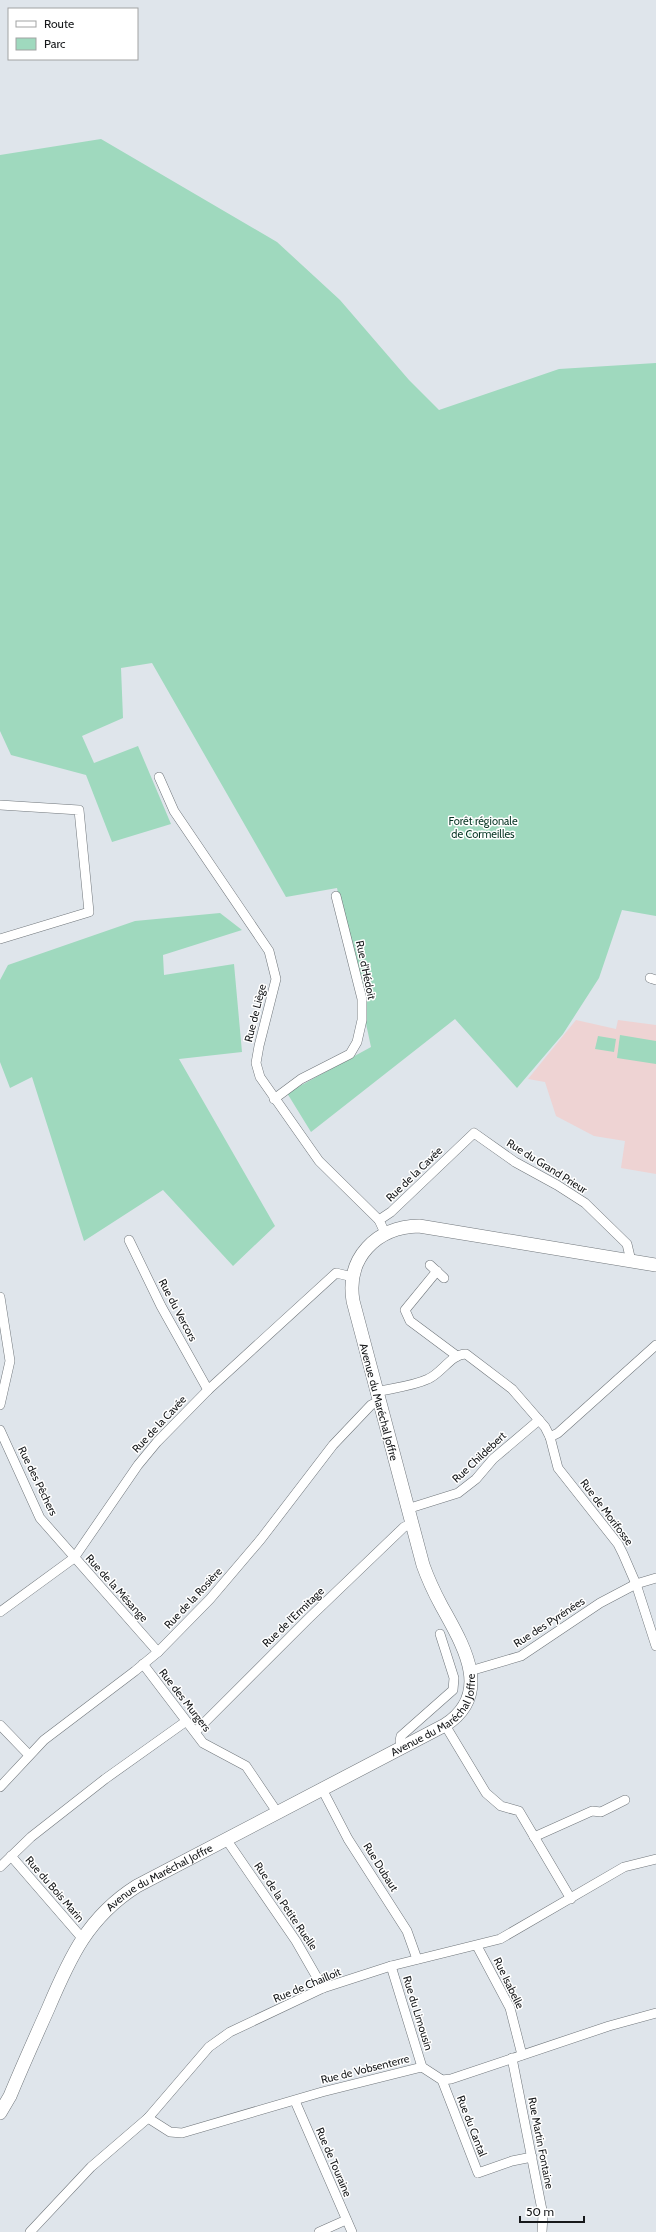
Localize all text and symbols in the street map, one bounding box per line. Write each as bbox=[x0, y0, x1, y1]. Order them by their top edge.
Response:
legend bbox=[8, 8, 138, 60]
text: Route bbox=[44, 16, 74, 31]
text: Parc bbox=[44, 36, 66, 51]
park label: Forêt régionale de Cormeilles bbox=[448, 814, 518, 841]
street label: Rue d'Hédoit bbox=[353, 939, 379, 1001]
street label: Rue de Liège bbox=[241, 982, 269, 1043]
street label: Rue du Grand Prieur bbox=[504, 1136, 590, 1197]
street label: Rue de la Cavée bbox=[383, 1143, 446, 1205]
street label: Rue du Vercors bbox=[156, 1276, 201, 1344]
street label: Avenue du Maréchal Joffre bbox=[357, 1342, 402, 1463]
street label: Rue de la Cavée bbox=[129, 1392, 189, 1456]
street label: Rue Childebert bbox=[449, 1428, 509, 1486]
street label: Rue des Pêchers bbox=[15, 1444, 61, 1518]
street label: Rue de Morifosse bbox=[577, 1476, 637, 1548]
street label: Rue de la Mésange bbox=[83, 1551, 151, 1625]
street label: Rue de la Rosière bbox=[161, 1564, 225, 1632]
street label: Rue de l'Ermitage bbox=[259, 1584, 327, 1650]
street label: Rue des Pyrénées bbox=[511, 1594, 588, 1650]
street label: Rue des Murgers bbox=[156, 1666, 214, 1735]
street label: Avenue du Maréchal Joffre bbox=[388, 1673, 478, 1759]
street label: Rue Dubaut bbox=[361, 1840, 402, 1894]
street label: Avenue du Maréchal Joffre bbox=[103, 1841, 215, 1914]
street label: Rue du Bois Marin bbox=[23, 1853, 87, 1925]
street label: Rue de la Petite Ruelle bbox=[251, 1859, 321, 1953]
street label: Rue Isabelle bbox=[491, 1955, 528, 2011]
street label: Rue de Chailloit bbox=[271, 1964, 343, 2006]
street label: Rue du Limousin bbox=[400, 1974, 436, 2052]
street label: Rue de Vobsenterre bbox=[319, 2051, 411, 2087]
street label: Rue du Cantal bbox=[454, 2093, 490, 2159]
street label: Rue Martin Fontaine bbox=[525, 2096, 557, 2190]
street label: Rue de Touraine bbox=[313, 2125, 355, 2199]
scale bar bbox=[520, 2198, 584, 2224]
text: 50 m bbox=[526, 2204, 554, 2219]

